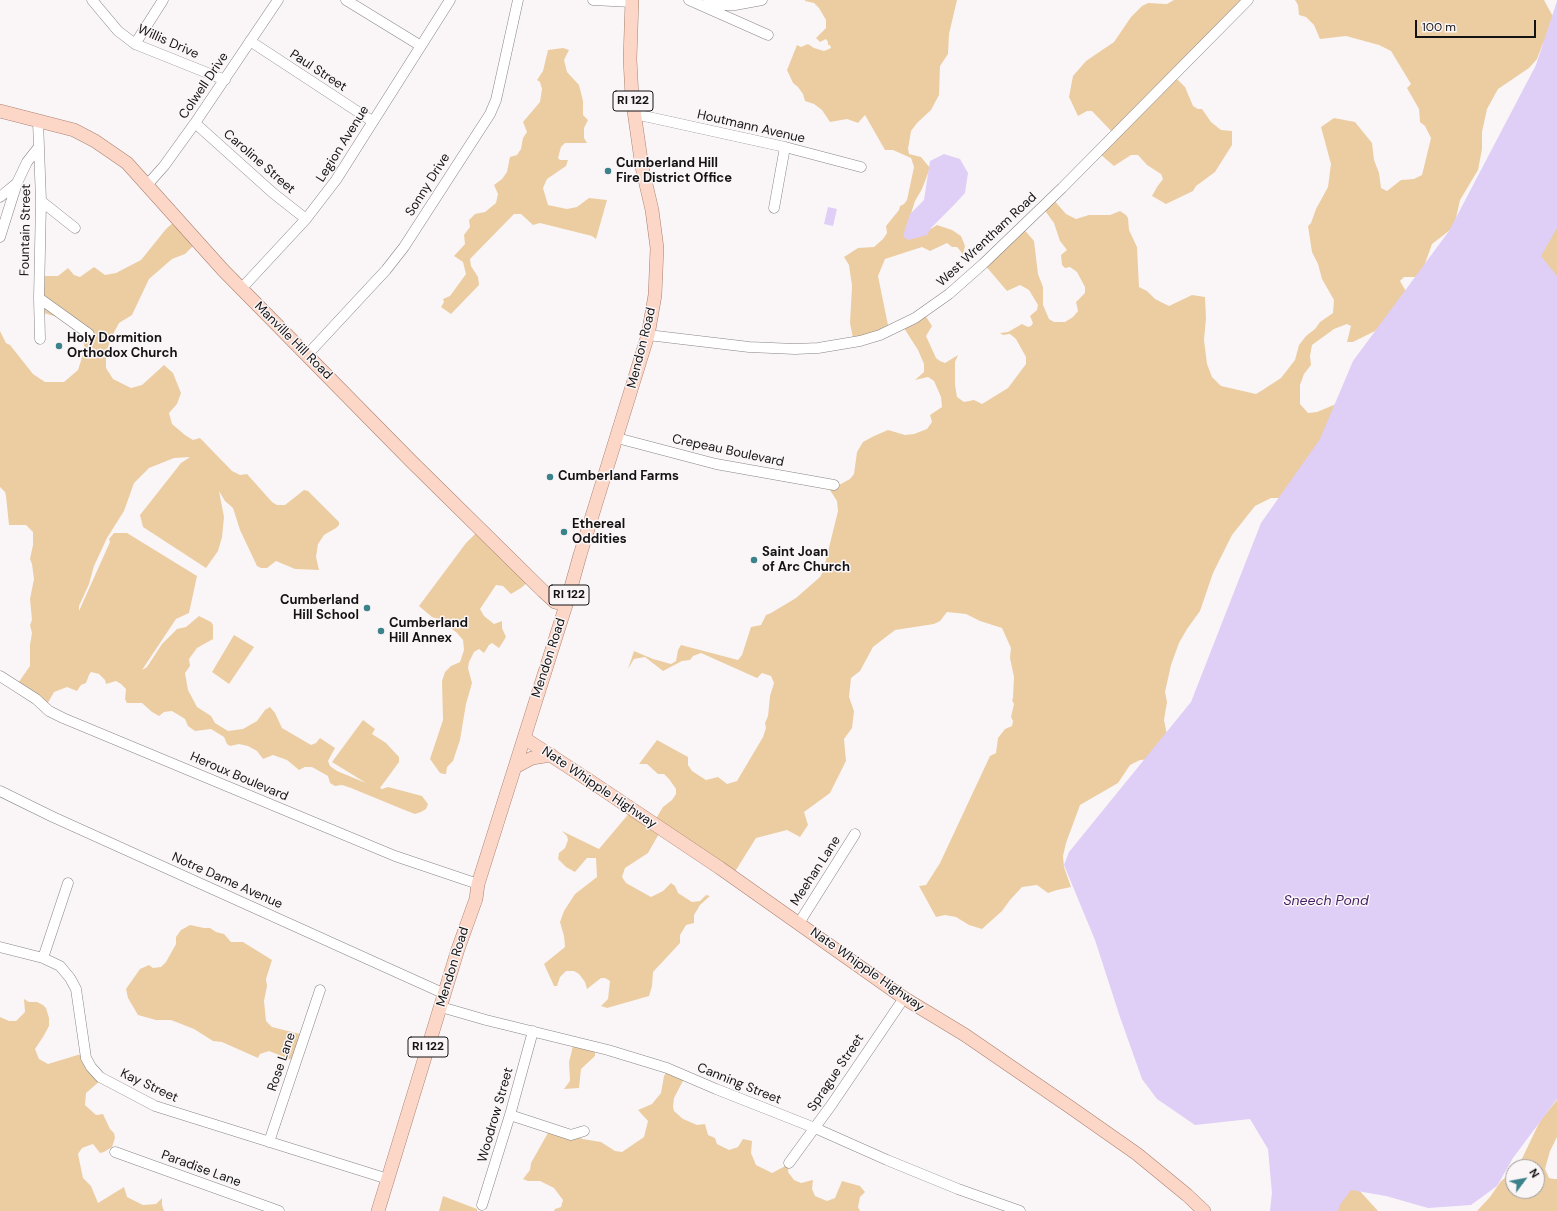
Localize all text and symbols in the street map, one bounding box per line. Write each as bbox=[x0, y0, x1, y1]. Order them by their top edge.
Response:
scale bar bbox=[1417, 12, 1538, 38]
text: 100 m bbox=[1422, 19, 1456, 35]
street label: Willis Drive bbox=[135, 22, 201, 62]
street label: Paul Street bbox=[287, 47, 349, 95]
street label: Colwell Drive bbox=[176, 50, 232, 122]
road number: RI 122 bbox=[613, 91, 653, 111]
street label: Legion Avenue bbox=[313, 103, 373, 185]
street label: Houtmann Avenue bbox=[696, 107, 806, 147]
street label: Caroline Street bbox=[220, 127, 298, 197]
street label: Sonny Drive bbox=[402, 151, 454, 219]
place label: Cumberland Hill Fire District Office bbox=[616, 156, 732, 187]
marker: Cumberland Hill Fire District Office bbox=[603, 166, 613, 176]
street label: Fountain Street bbox=[17, 184, 35, 276]
street label: West Wrentham Road bbox=[934, 190, 1040, 290]
street label: Manville Hill Road bbox=[251, 299, 335, 383]
street label: Mendon Road bbox=[624, 306, 660, 390]
place label: Holy Dormition Orthodox Church bbox=[67, 331, 177, 362]
marker: Holy Dormition Orthodox Church bbox=[54, 341, 64, 351]
street label: Crepeau Boulevard bbox=[671, 432, 785, 470]
place label: Cumberland Farms bbox=[558, 469, 679, 485]
marker: Cumberland Farms bbox=[545, 472, 555, 482]
place label: Ethereal Oddities bbox=[572, 517, 627, 548]
marker: Ethereal Oddities bbox=[559, 527, 569, 537]
place label: Saint Joan of Arc Church bbox=[762, 545, 850, 576]
marker: Saint Joan of Arc Church bbox=[749, 555, 759, 565]
road number: RI 122 bbox=[549, 585, 589, 605]
place label: Cumberland Hill School bbox=[280, 593, 359, 624]
marker: Cumberland Hill School bbox=[362, 603, 372, 613]
place label: Cumberland Hill Annex bbox=[389, 616, 468, 647]
street label: Mendon Road bbox=[529, 616, 569, 700]
marker: Cumberland Hill Annex bbox=[376, 626, 386, 636]
street label: Nate Whipple Highway bbox=[539, 744, 659, 832]
street label: Heroux Boulevard bbox=[188, 749, 290, 805]
street label: Meehan Lane bbox=[788, 833, 844, 909]
street label: Notre Dame Avenue bbox=[169, 850, 285, 912]
water label: Sneech Pond bbox=[1283, 893, 1369, 909]
street label: Mendon Road bbox=[433, 925, 473, 1009]
street label: Nate Whipple Highway bbox=[807, 925, 927, 1015]
street label: Rose Lane bbox=[265, 1031, 299, 1093]
street label: Sprague Street bbox=[804, 1031, 868, 1115]
road number: RI 122 bbox=[408, 1037, 448, 1057]
street label: Canning Street bbox=[695, 1060, 783, 1108]
street label: Kay Street bbox=[118, 1066, 180, 1106]
street label: Woodrow Street bbox=[475, 1066, 517, 1164]
street label: Paradise Lane bbox=[159, 1147, 243, 1191]
north arrow bbox=[1505, 1159, 1545, 1199]
text: N bbox=[1526, 1166, 1542, 1180]

